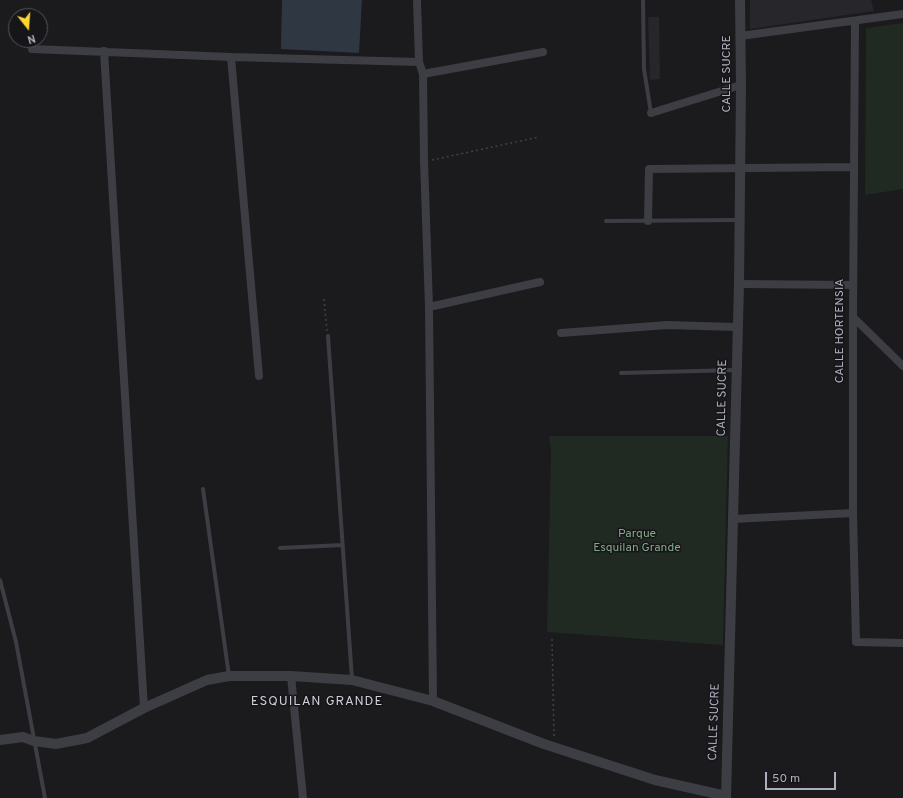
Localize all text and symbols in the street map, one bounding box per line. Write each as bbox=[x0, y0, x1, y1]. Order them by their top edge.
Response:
north arrow bbox=[8, 8, 48, 48]
text: N bbox=[25, 31, 37, 46]
street label: CALLE SUCRE bbox=[721, 35, 735, 113]
street label: CALLE HORTENSIA bbox=[834, 279, 848, 383]
street label: CALLE SUCRE bbox=[715, 359, 731, 437]
park label: Parque Esquilan Grande bbox=[593, 528, 681, 556]
street label: CALLE SUCRE bbox=[706, 683, 724, 761]
district label: ESQUILAN GRANDE bbox=[251, 694, 383, 710]
scale bar bbox=[767, 764, 838, 790]
text: 50 m bbox=[772, 771, 800, 787]

